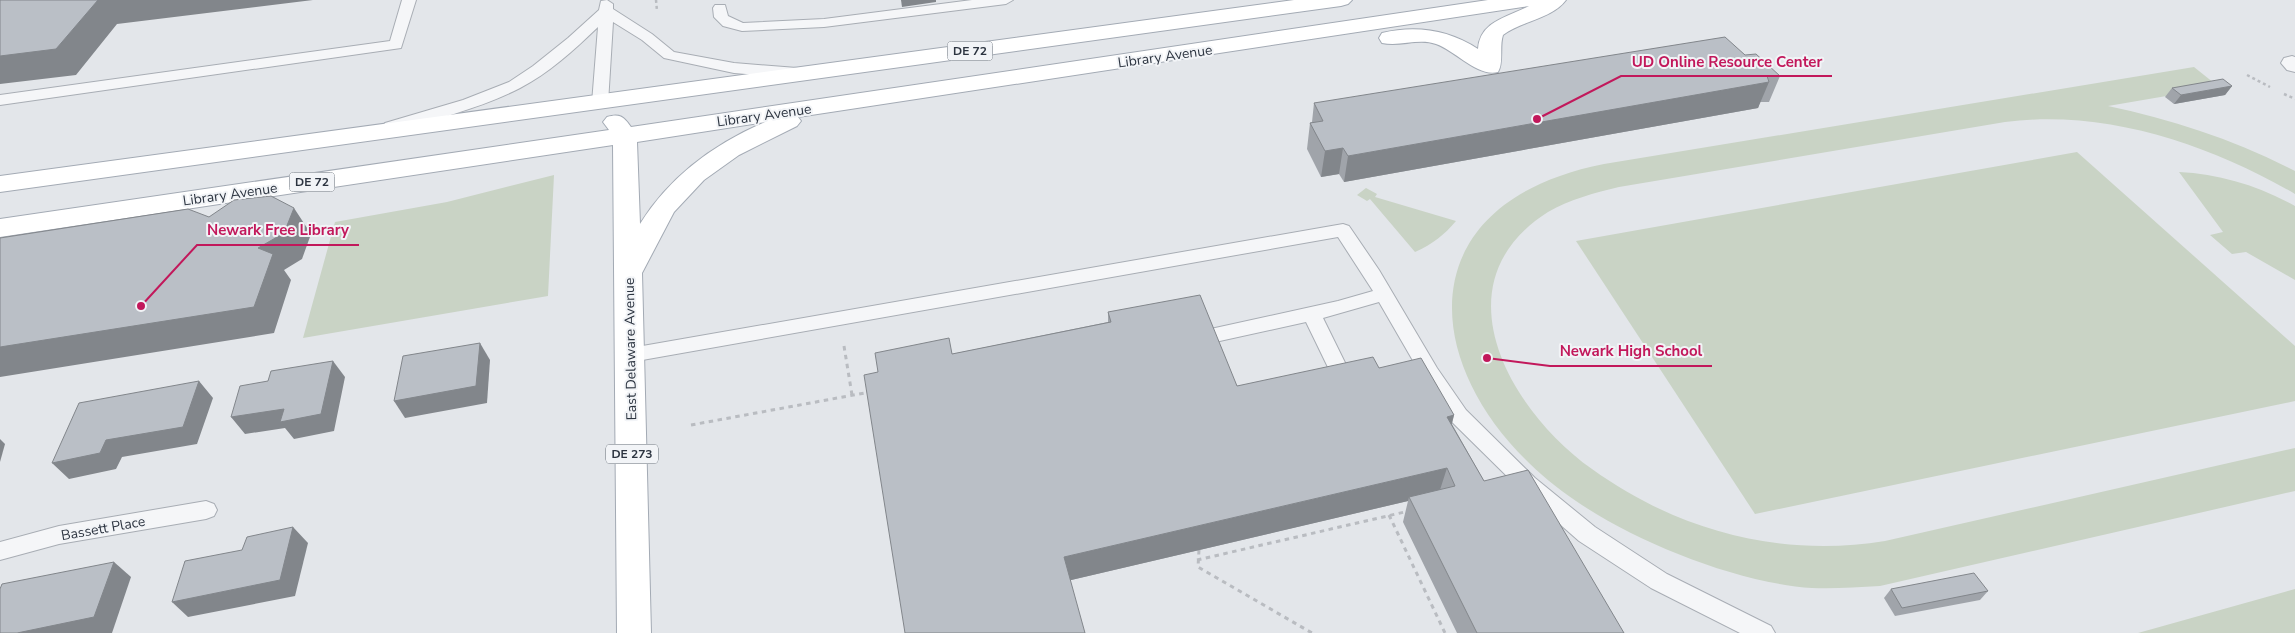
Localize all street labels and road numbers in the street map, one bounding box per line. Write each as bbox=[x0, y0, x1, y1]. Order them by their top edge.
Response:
street label: Library Avenue bbox=[1117, 40, 1214, 73]
road number: DE 72 bbox=[948, 41, 992, 60]
street label: Library Avenue bbox=[716, 99, 813, 132]
road number: DE 72 bbox=[290, 172, 334, 192]
street label: Library Avenue bbox=[182, 178, 279, 211]
street label: East Delaware Avenue bbox=[620, 278, 641, 420]
road number: DE 273 bbox=[606, 444, 658, 464]
street label: Bassett Place bbox=[59, 512, 147, 545]

